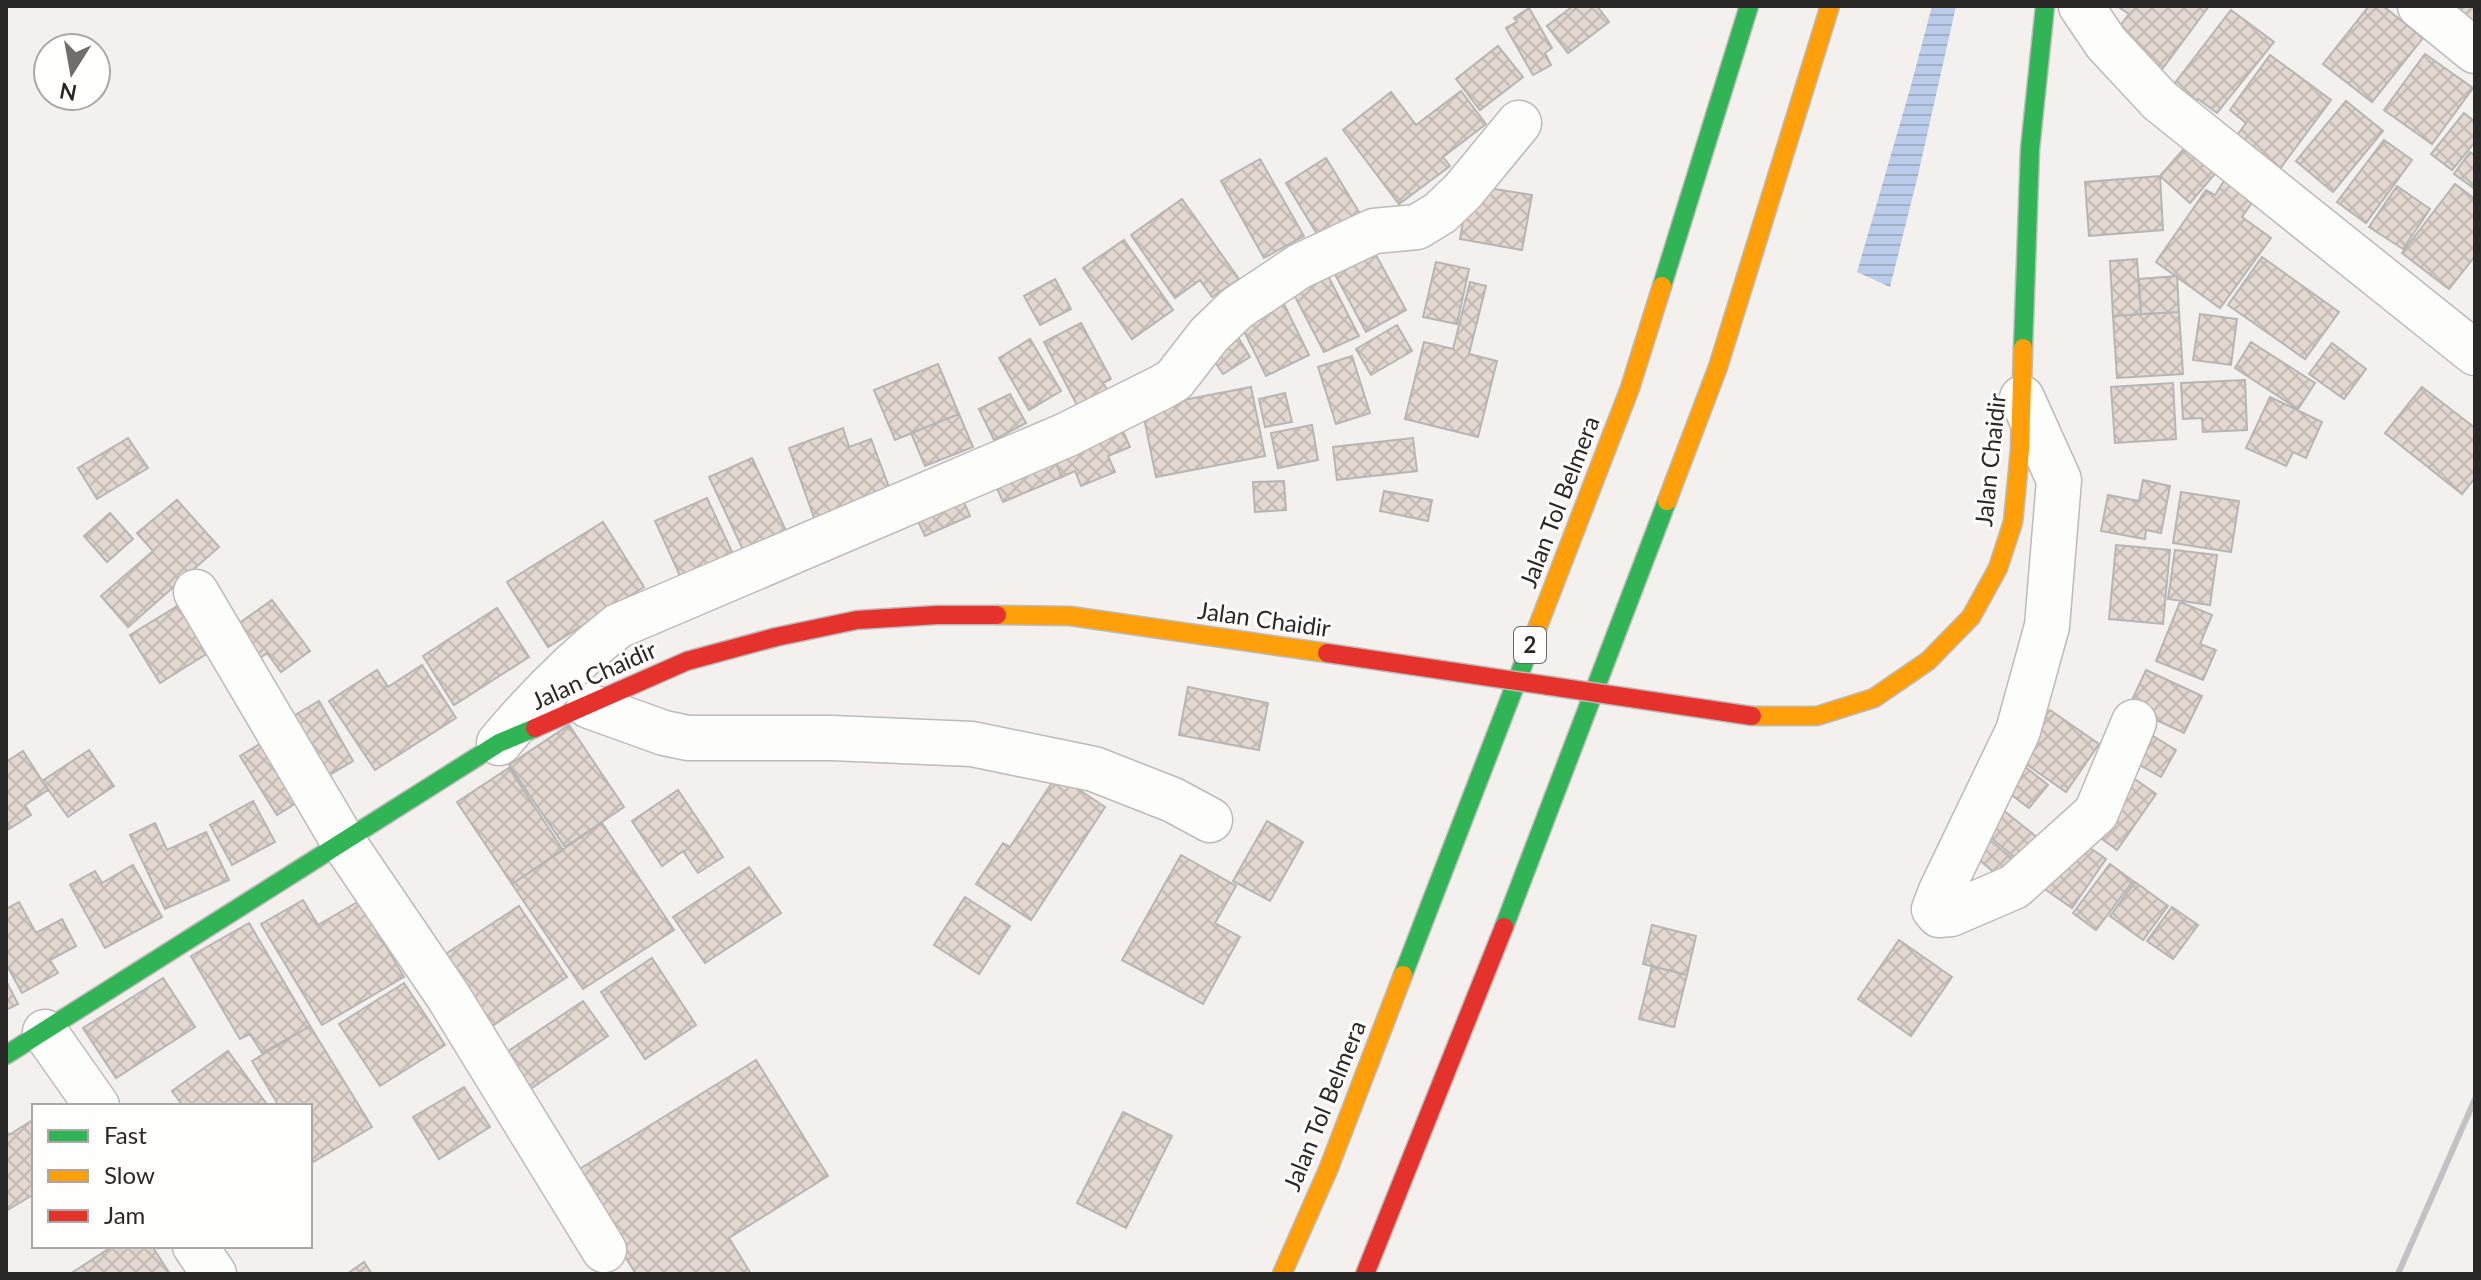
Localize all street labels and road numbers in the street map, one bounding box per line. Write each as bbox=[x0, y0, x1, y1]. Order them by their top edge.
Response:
street label: Jalan Chaidir bbox=[1968, 392, 2011, 528]
street label: Jalan Tol Belmera bbox=[1513, 412, 1605, 591]
street label: Jalan Chaidir bbox=[1196, 595, 1333, 642]
road number: 2 bbox=[1514, 627, 1546, 663]
street label: Jalan Chaidir bbox=[526, 634, 661, 715]
street label: Jalan Tol Belmera bbox=[1276, 1016, 1371, 1195]

